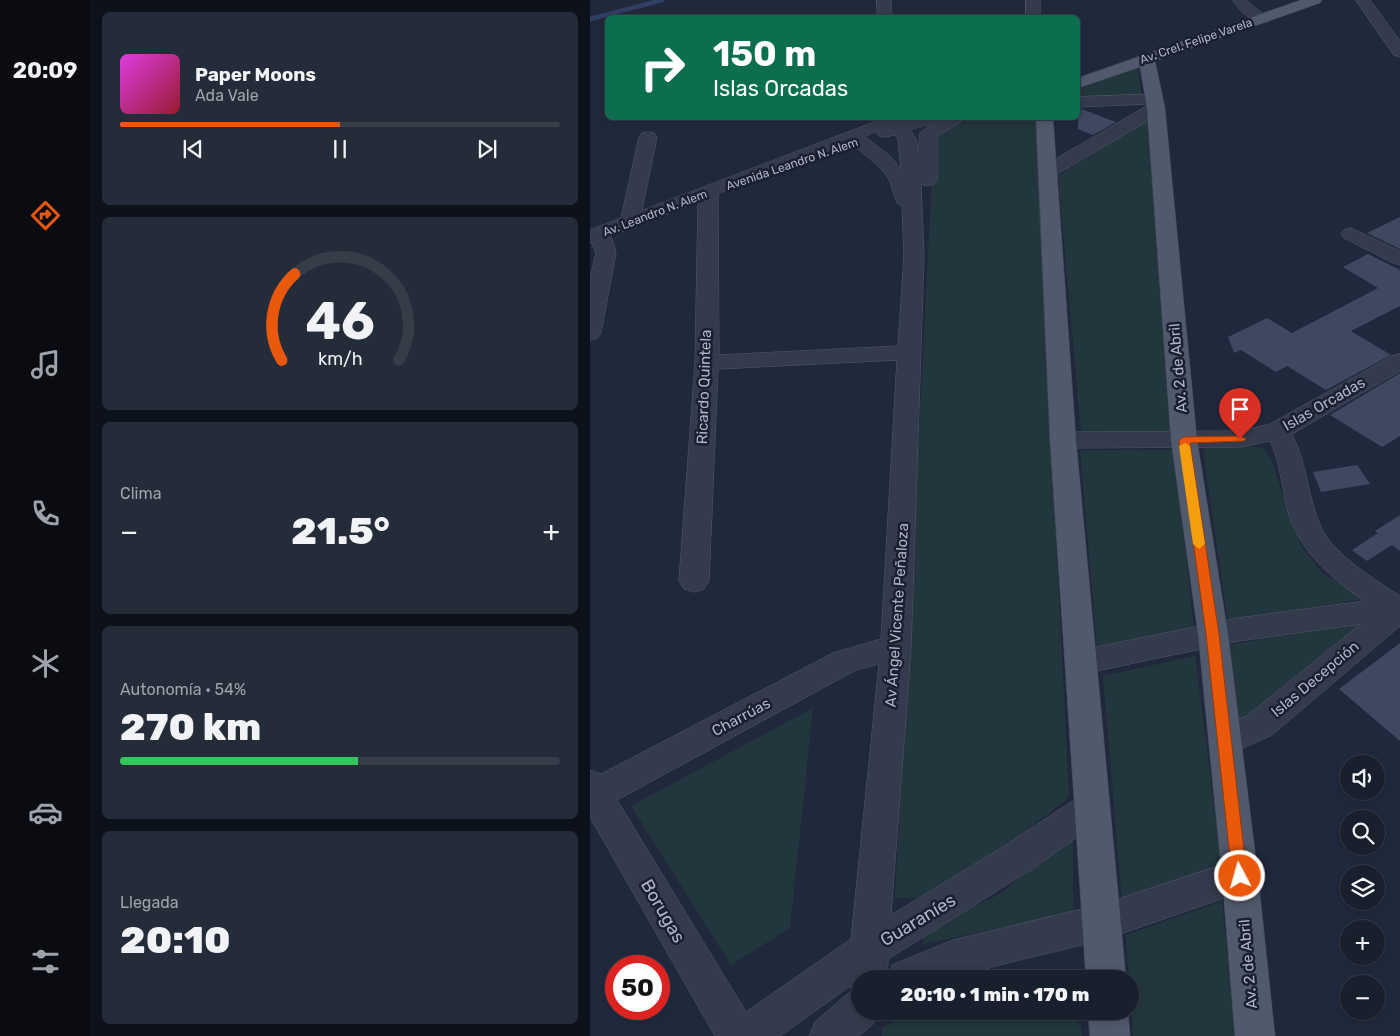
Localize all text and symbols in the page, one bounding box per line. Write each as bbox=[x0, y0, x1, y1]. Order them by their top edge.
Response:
street label: Av. Crel. Felipe Varela bbox=[1138, 15, 1254, 67]
text: 150 m bbox=[713, 33, 816, 75]
icon: right bbox=[630, 35, 695, 100]
text: 20:09 bbox=[13, 57, 77, 84]
text: Paper Moons bbox=[195, 63, 316, 86]
text: Islas Orcadas bbox=[713, 75, 848, 102]
text: Ada Vale bbox=[195, 86, 259, 105]
icon: previous bbox=[179, 135, 207, 163]
icon: pause bbox=[326, 135, 354, 163]
icon: next bbox=[473, 135, 501, 163]
street label: Avenida Leandro N. Alem bbox=[724, 135, 860, 193]
street label: Av. Leandro N. Alem bbox=[601, 187, 709, 239]
icon: directions bbox=[28, 198, 63, 233]
text: 46 bbox=[305, 290, 375, 352]
street label: Av. 2 de Abril bbox=[1165, 323, 1191, 413]
street label: Ricardo Quintela bbox=[693, 329, 715, 445]
icon: music bbox=[28, 347, 63, 382]
text: km/h bbox=[318, 348, 362, 369]
street label: Islas Orcadas bbox=[1280, 373, 1369, 435]
pin bbox=[1219, 388, 1261, 439]
icon: arrive bbox=[1226, 395, 1254, 423]
text: Clima bbox=[120, 484, 161, 503]
icon: phone bbox=[28, 496, 63, 531]
text: 21.5° bbox=[291, 508, 390, 554]
text: − bbox=[120, 515, 138, 548]
text: + bbox=[543, 515, 560, 548]
street label: Av Ángel Vicente Peñaloza bbox=[882, 522, 912, 708]
street label: Islas Decepción bbox=[1267, 637, 1363, 721]
icon: climate bbox=[28, 646, 63, 681]
text: Autonomía · 54% bbox=[120, 680, 246, 699]
street label: Charrúas bbox=[709, 694, 774, 740]
text: 270 km bbox=[120, 704, 261, 750]
map controls bbox=[1340, 755, 1385, 1020]
button: sound bbox=[1340, 755, 1385, 800]
icon: car bbox=[28, 795, 63, 830]
button: search bbox=[1340, 810, 1385, 855]
position arrow bbox=[1213, 849, 1265, 901]
button: layers bbox=[1340, 865, 1385, 910]
street label: Borugas bbox=[636, 875, 690, 947]
street label: Guaraníes bbox=[876, 889, 960, 951]
text: Llegada bbox=[120, 893, 179, 912]
text: 20:10 bbox=[120, 917, 231, 963]
street label: Av. 2 de Abril bbox=[1235, 919, 1261, 1009]
button: + bbox=[1340, 920, 1385, 965]
icon: filters bbox=[28, 944, 63, 979]
speed limit sign: 50 bbox=[605, 955, 670, 1020]
button: − bbox=[1340, 975, 1385, 1020]
text: 20:10 · 1 min · 170 m bbox=[901, 983, 1089, 1006]

